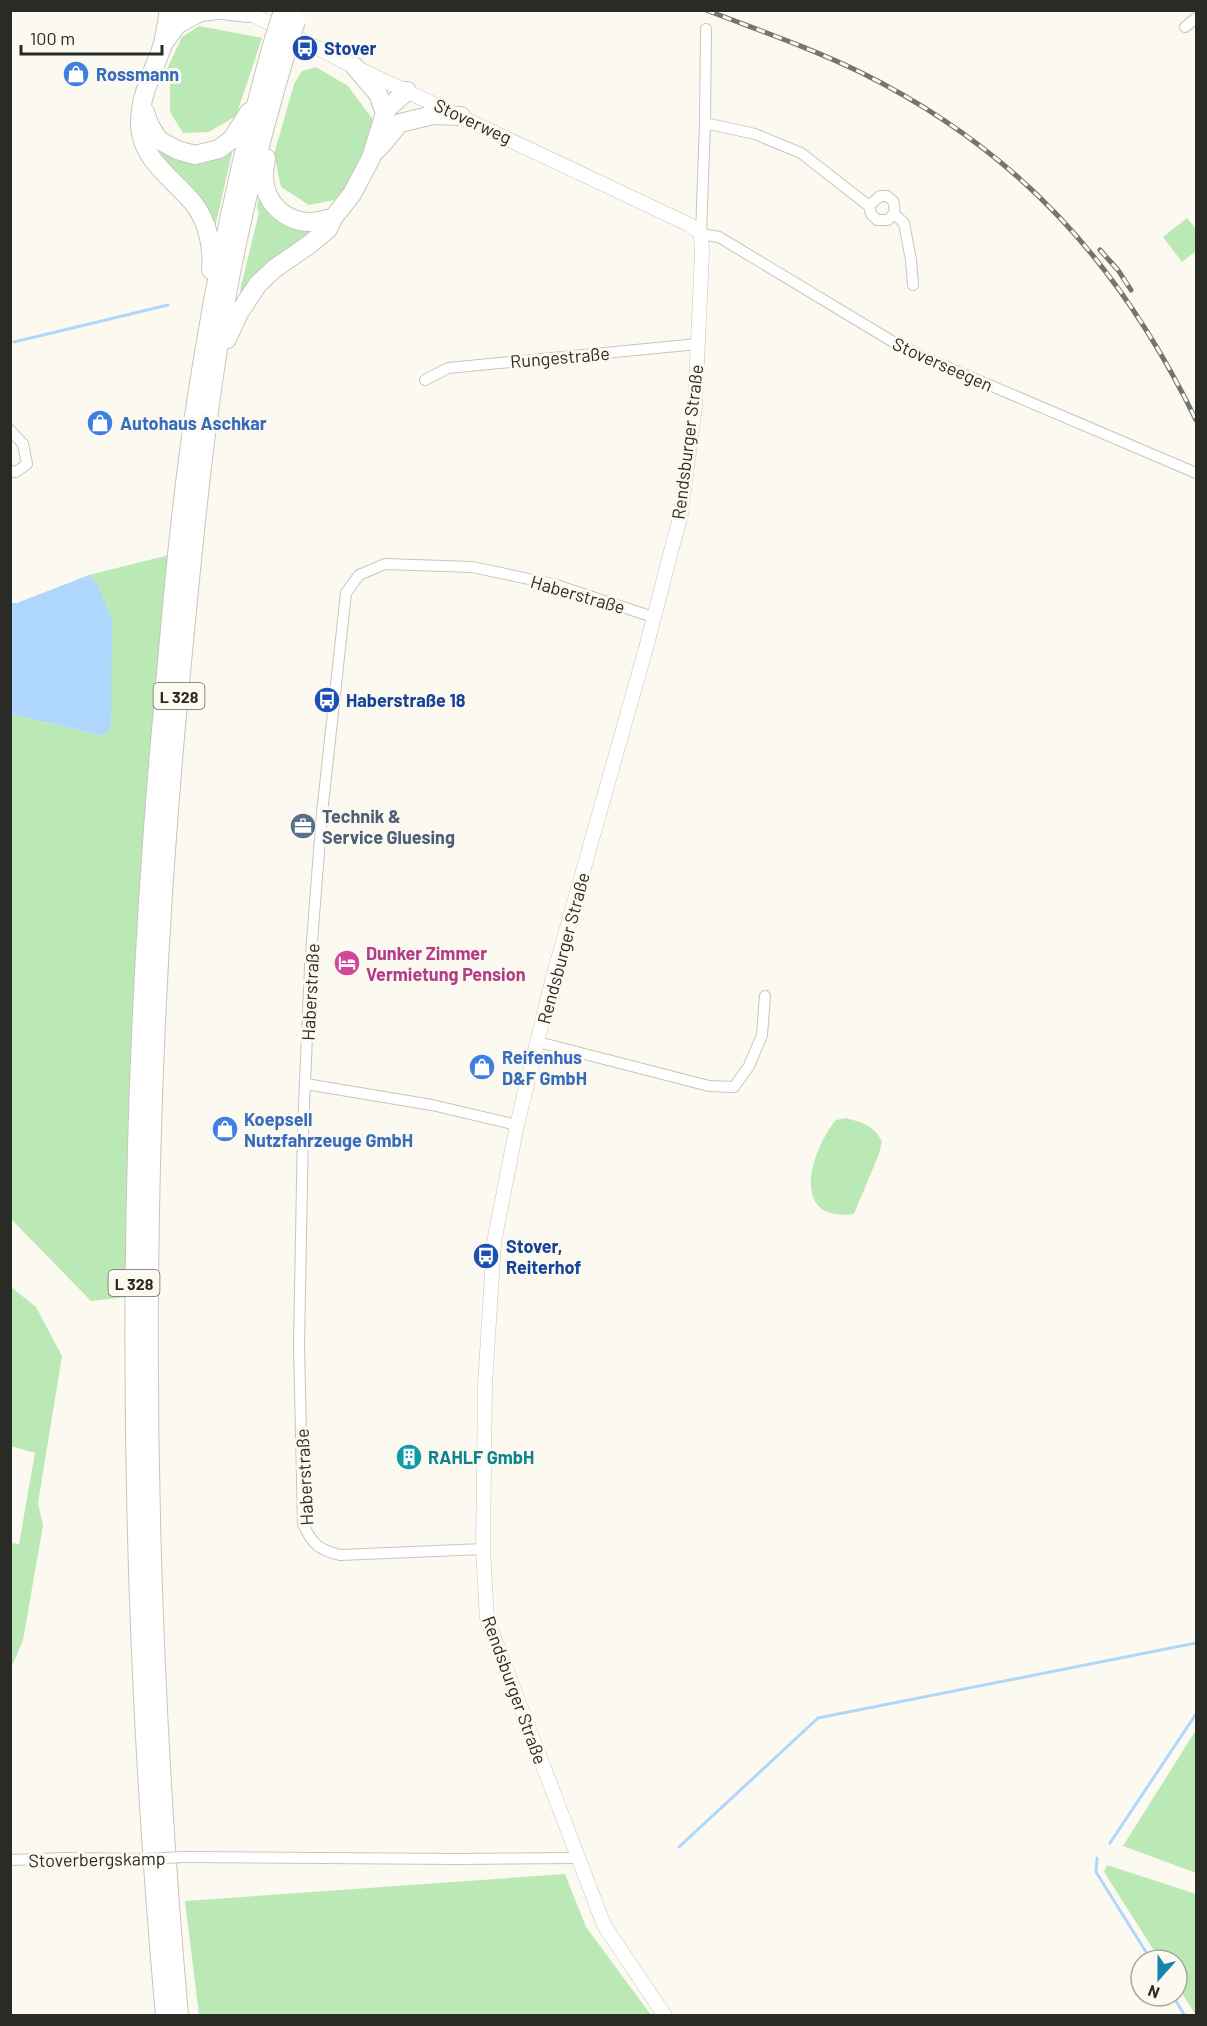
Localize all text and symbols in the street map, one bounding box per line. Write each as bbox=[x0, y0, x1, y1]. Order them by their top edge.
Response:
scale bar bbox=[21, 18, 162, 56]
text: 100 m bbox=[30, 27, 75, 49]
bus stop icon: Stover bbox=[290, 33, 320, 63]
place label: Stover bbox=[324, 37, 377, 59]
shop icon: Rossmann bbox=[61, 59, 91, 89]
place label: Rossmann bbox=[96, 63, 179, 85]
street label: Stoverweg bbox=[431, 93, 515, 149]
street label: Stoverseegen bbox=[889, 332, 997, 396]
street label: Rungestraße bbox=[509, 342, 611, 372]
street label: Rendsburger Straße bbox=[667, 363, 707, 521]
shop icon: Autohaus Aschkar bbox=[85, 408, 115, 438]
place label: Autohaus Aschkar bbox=[120, 412, 267, 434]
street label: Haberstraße bbox=[528, 570, 628, 618]
road number: L 328 bbox=[154, 683, 204, 709]
bus stop icon: Haberstraße 18 bbox=[312, 685, 342, 715]
place label: Haberstraße 18 bbox=[346, 689, 466, 711]
place label: Technik & Service Gluesing bbox=[322, 805, 455, 848]
office icon: Technik & Service Gluesing bbox=[288, 811, 318, 841]
street label: Rendsburger Straße bbox=[532, 870, 594, 1026]
place label: Dunker Zimmer Vermietung Pension bbox=[366, 942, 526, 985]
street label: Haberstraße bbox=[296, 943, 324, 1041]
hotel icon: Dunker Zimmer Vermietung Pension bbox=[332, 948, 362, 978]
place label: Reifenhus D&F GmbH bbox=[502, 1046, 587, 1089]
shop icon: Reifenhus D&F GmbH bbox=[467, 1052, 497, 1082]
place label: Koepsell Nutzfahrzeuge GmbH bbox=[244, 1108, 413, 1151]
shop icon: Koepsell Nutzfahrzeuge GmbH bbox=[210, 1114, 240, 1144]
place label: Stover, Reiterhof bbox=[506, 1235, 581, 1278]
bus stop icon: Stover, Reiterhof bbox=[471, 1241, 501, 1271]
road number: L 328 bbox=[108, 1270, 160, 1296]
street label: Haberstraße bbox=[290, 1428, 318, 1526]
building icon: RAHLF GmbH bbox=[394, 1442, 424, 1472]
place label: RAHLF GmbH bbox=[428, 1446, 534, 1468]
street label: Rendsburger Straße bbox=[478, 1613, 552, 1767]
street label: Stoverbergskamp bbox=[28, 1847, 166, 1871]
north arrow bbox=[1129, 1948, 1189, 2008]
text: N bbox=[1145, 1982, 1162, 2003]

